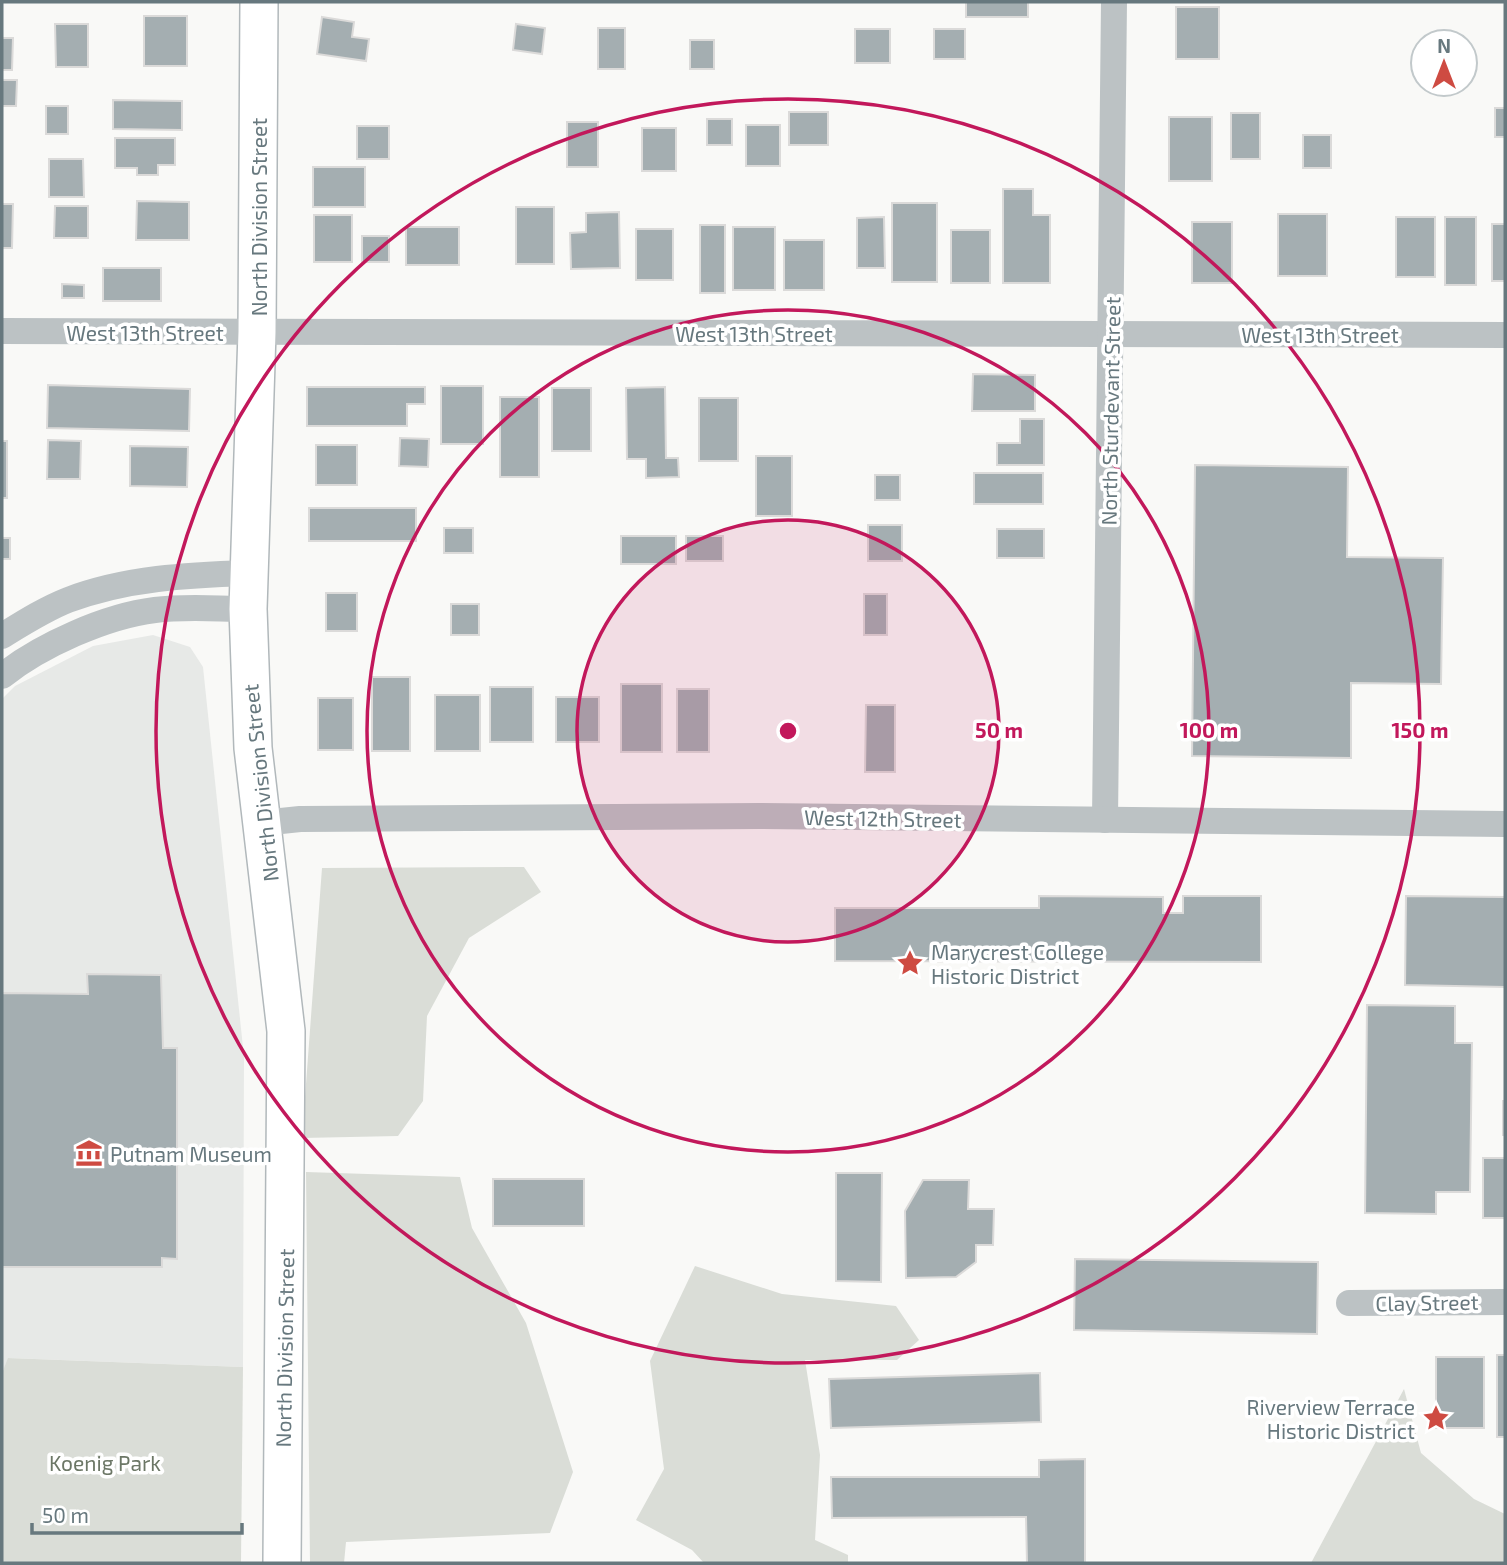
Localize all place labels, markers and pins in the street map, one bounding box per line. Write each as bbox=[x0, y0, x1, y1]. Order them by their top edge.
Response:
centre of rings bbox=[776, 719, 800, 743]
place label: Marycrest College Historic District bbox=[931, 939, 1104, 988]
place icon: Marycrest College Historic District bbox=[895, 948, 925, 978]
museum icon: Putnam Museum bbox=[74, 1138, 104, 1168]
place label: Putnam Museum bbox=[110, 1141, 272, 1166]
place label: Riverview Terrace Historic District bbox=[1247, 1394, 1415, 1443]
place icon: Riverview Terrace Historic District bbox=[1421, 1403, 1451, 1433]

